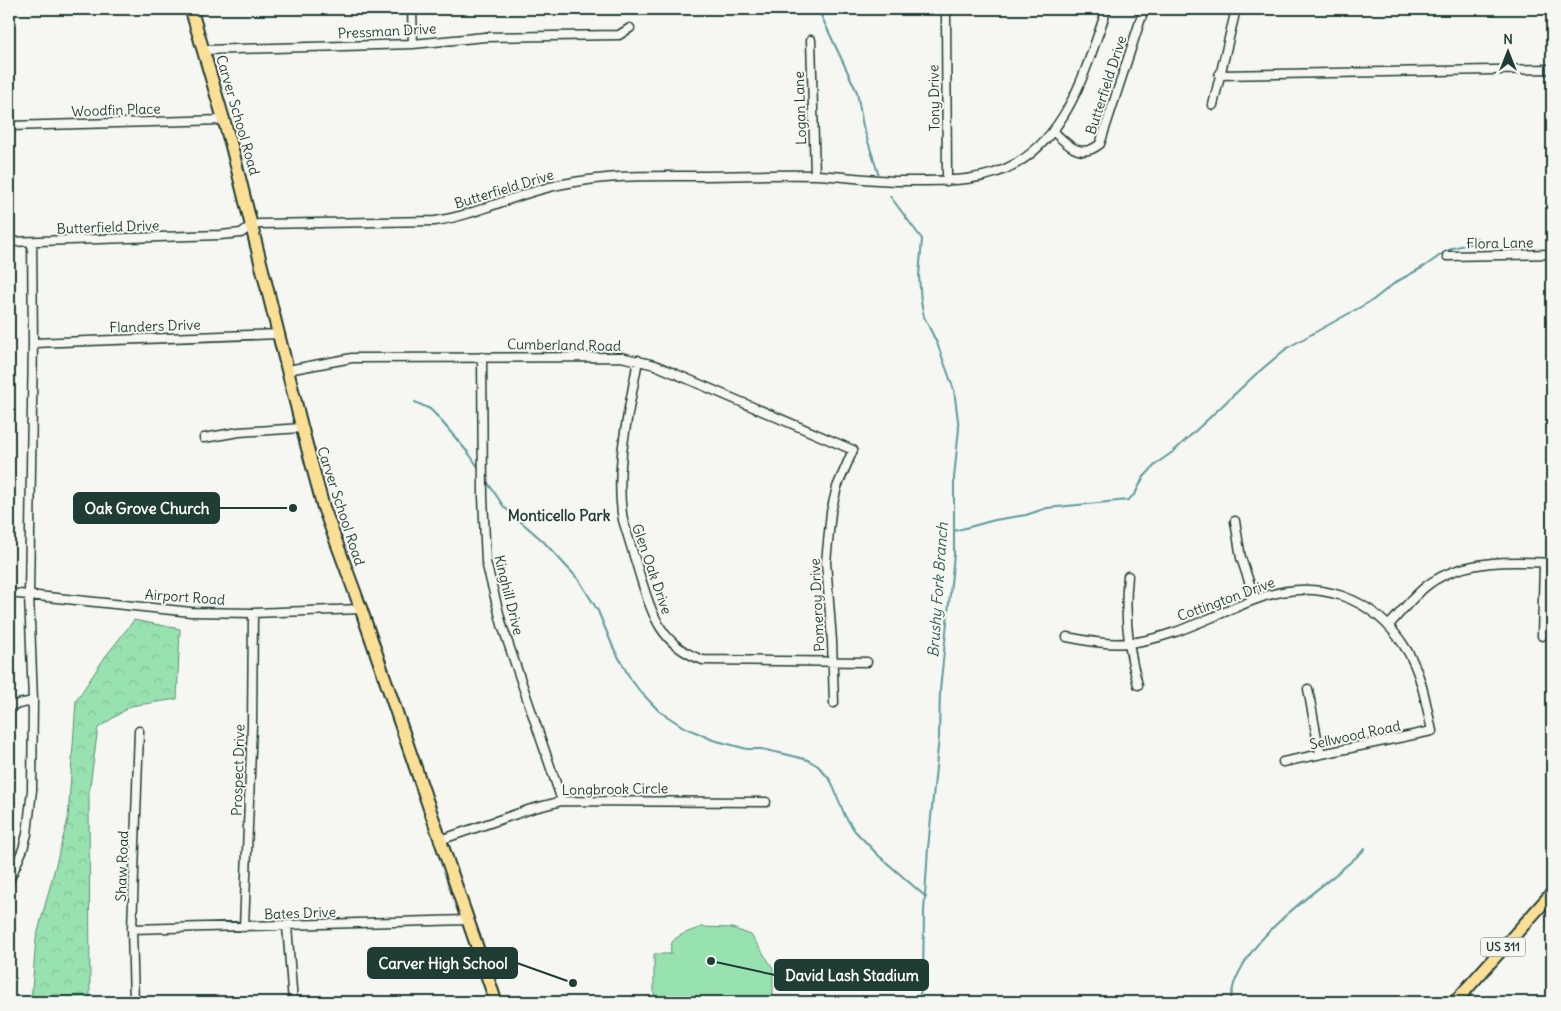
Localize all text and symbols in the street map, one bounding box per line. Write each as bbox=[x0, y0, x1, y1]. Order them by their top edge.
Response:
street label: Pressman Drive bbox=[337, 19, 437, 43]
north arrow bbox=[1484, 28, 1534, 78]
text: N bbox=[1503, 30, 1513, 48]
street label: Butterfield Drive bbox=[1082, 33, 1130, 137]
street label: Carver School Road bbox=[212, 53, 264, 177]
street label: Tony Drive bbox=[924, 64, 944, 132]
street label: Logan Lane bbox=[790, 71, 810, 145]
street label: Woodfin Place bbox=[71, 99, 161, 121]
street label: Butterfield Drive bbox=[452, 165, 556, 213]
street label: Butterfield Drive bbox=[56, 216, 160, 238]
street label: Flora Lane bbox=[1466, 233, 1534, 253]
street label: Flanders Drive bbox=[109, 315, 201, 337]
street label: Cumberland Road bbox=[507, 335, 621, 355]
street label: Carver School Road bbox=[313, 444, 369, 568]
callout: Oak Grove Church bbox=[74, 493, 219, 523]
text: Oak Grove Church bbox=[84, 499, 210, 518]
district label: Monticello Park bbox=[508, 506, 611, 525]
street label: Glen Oak Drive bbox=[628, 521, 676, 617]
water label: Brushy Fork Branch bbox=[923, 522, 952, 658]
street label: Kinghill Drive bbox=[490, 553, 528, 637]
street label: Pomeroy Drive bbox=[806, 558, 828, 652]
street label: Cottington Drive bbox=[1175, 573, 1277, 625]
street label: Airport Road bbox=[144, 585, 226, 609]
street label: Sellwood Road bbox=[1308, 717, 1402, 753]
street label: Prospect Drive bbox=[227, 724, 249, 816]
street label: Longbrook Circle bbox=[562, 779, 668, 799]
street label: Shaw Road bbox=[112, 830, 132, 902]
street label: Bates Drive bbox=[264, 903, 336, 923]
road number: US 311 bbox=[1480, 938, 1526, 956]
callout: Carver High School bbox=[368, 948, 517, 978]
text: Carver High School bbox=[378, 954, 508, 974]
callout: David Lash Stadium bbox=[775, 960, 928, 990]
text: David Lash Stadium bbox=[785, 966, 919, 985]

